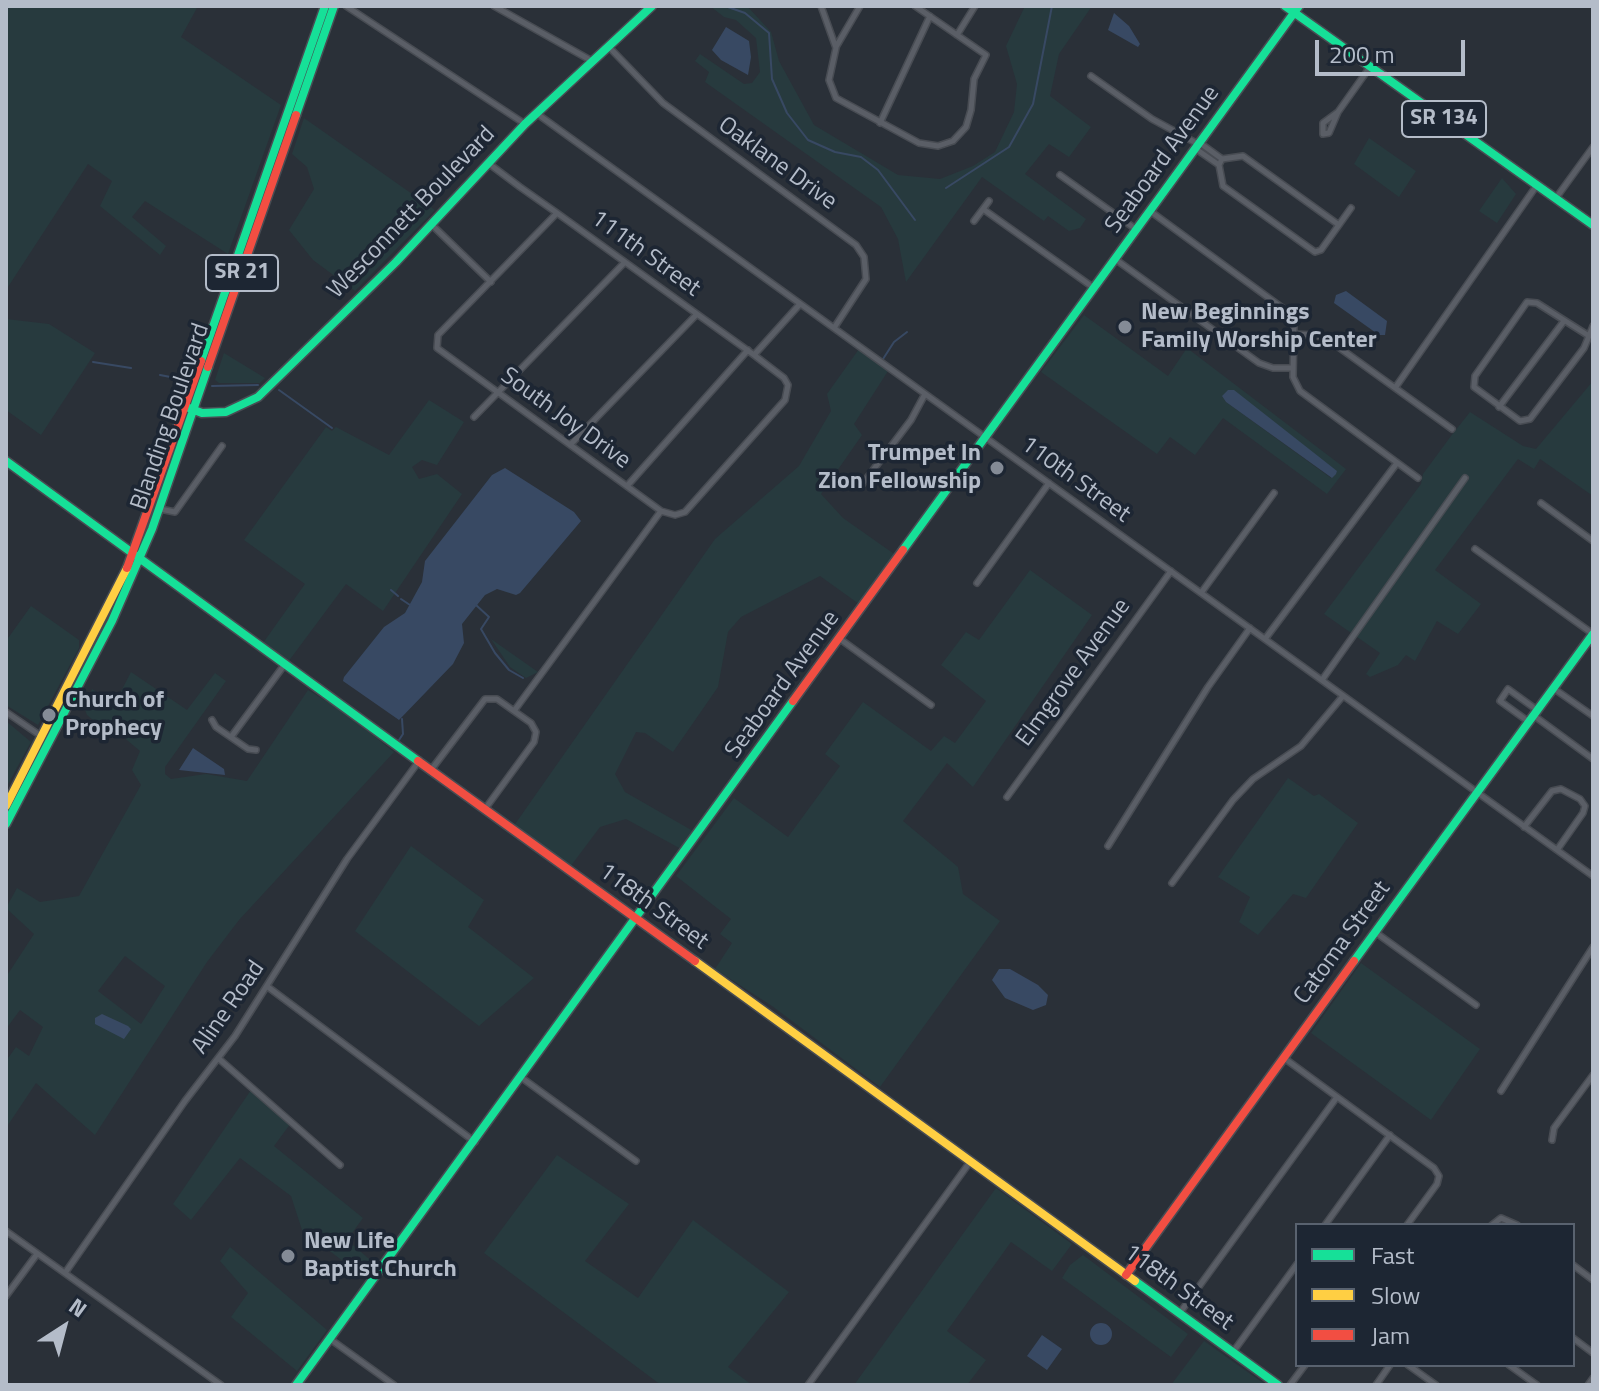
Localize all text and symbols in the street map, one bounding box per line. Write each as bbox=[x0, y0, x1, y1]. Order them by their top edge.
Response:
scale bar bbox=[1319, 24, 1469, 74]
text: 200 m bbox=[1329, 36, 1395, 72]
street label: Seaboard Avenue bbox=[1100, 81, 1226, 239]
road number: SR 134 bbox=[1402, 101, 1486, 137]
street label: Oaklane Drive bbox=[712, 111, 842, 217]
street label: Wesconnett Boulevard bbox=[322, 121, 502, 305]
street label: 111th Street bbox=[584, 205, 706, 303]
road number: SR 21 bbox=[206, 255, 278, 291]
place label: New Beginnings Family Worship Center bbox=[1141, 299, 1377, 355]
marker: New Beginnings Family Worship Center bbox=[1116, 318, 1134, 336]
street label: Blanding Boulevard bbox=[126, 320, 216, 514]
street label: South Joy Drive bbox=[494, 362, 636, 476]
street label: 110th Street bbox=[1014, 431, 1136, 529]
place label: Trumpet In Zion Fellowship bbox=[818, 440, 981, 496]
marker: Trumpet In Zion Fellowship bbox=[988, 459, 1006, 477]
street label: Elmgrove Avenue bbox=[1011, 594, 1137, 752]
street label: Seaboard Avenue bbox=[720, 606, 846, 764]
place label: Church of Prophecy bbox=[65, 687, 164, 743]
marker: Church of Prophecy bbox=[40, 706, 58, 724]
street label: 118th Street bbox=[592, 858, 714, 956]
street label: Catoma Street bbox=[1289, 876, 1397, 1010]
street label: Aline Road bbox=[186, 956, 272, 1060]
legend bbox=[1295, 1223, 1575, 1367]
place label: New Life Baptist Church bbox=[304, 1228, 457, 1284]
text: Fast bbox=[1371, 1237, 1414, 1273]
street label: 118th Street bbox=[1117, 1239, 1239, 1337]
marker: New Life Baptist Church bbox=[279, 1247, 297, 1265]
text: Slow bbox=[1371, 1277, 1420, 1313]
north arrow bbox=[24, 1287, 104, 1367]
text: N bbox=[62, 1289, 94, 1326]
text: Jam bbox=[1371, 1317, 1410, 1353]

